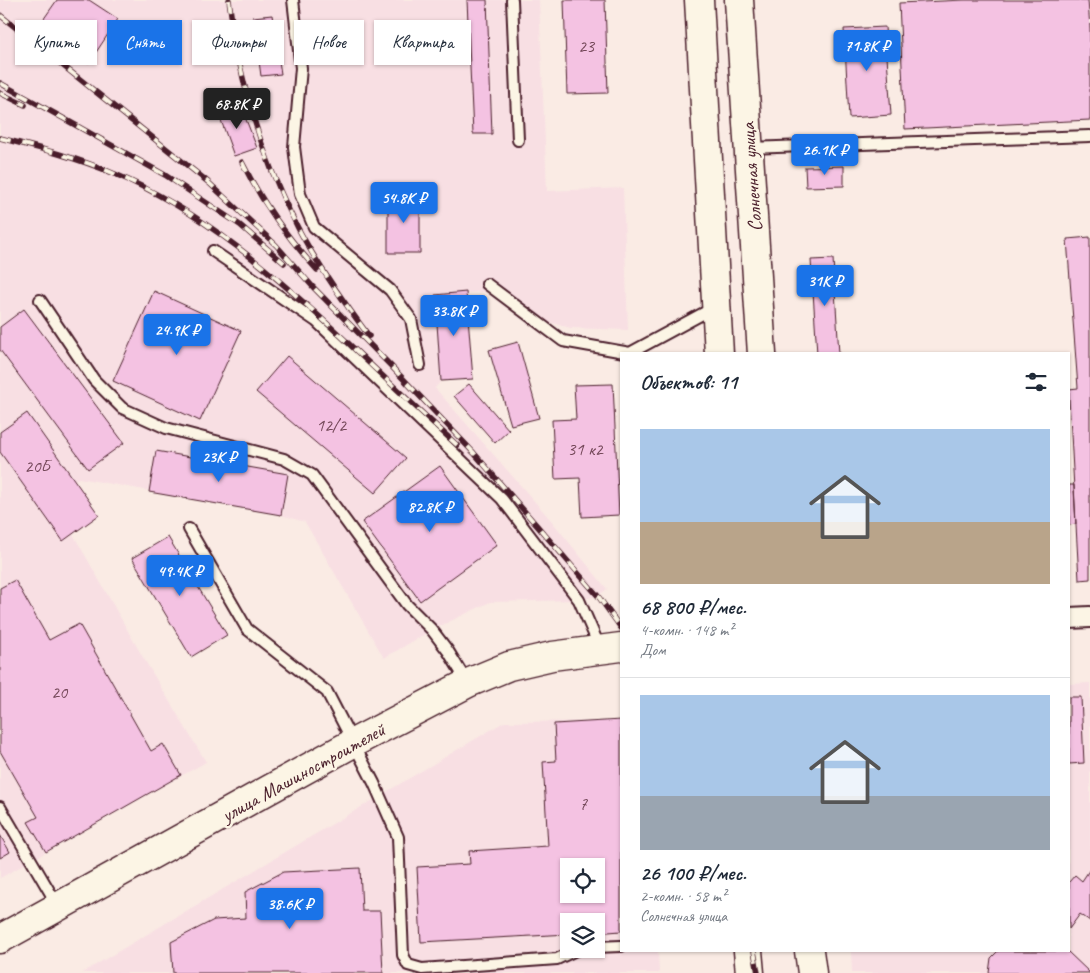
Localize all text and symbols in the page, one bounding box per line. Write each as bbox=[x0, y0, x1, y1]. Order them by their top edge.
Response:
chip: Купить bbox=[15, 20, 97, 65]
chip: Снять bbox=[107, 20, 182, 65]
chip: Фильтры bbox=[192, 20, 284, 65]
chip: Новое bbox=[294, 20, 364, 65]
chip: Квартира bbox=[374, 20, 471, 65]
pin: 71.8K ₽ bbox=[821, 30, 913, 72]
house number: 23 bbox=[578, 35, 596, 57]
text: 71.8K ₽ bbox=[845, 36, 889, 56]
pin: 68.8K ₽ bbox=[191, 88, 283, 130]
text: 68.8K ₽ bbox=[214, 94, 260, 114]
street label: Солнечная улица bbox=[735, 120, 768, 232]
pin: 26.1K ₽ bbox=[779, 134, 871, 176]
text: 26.1K ₽ bbox=[802, 140, 848, 160]
pin: 54.8K ₽ bbox=[358, 182, 450, 224]
text: 54.8K ₽ bbox=[382, 188, 426, 208]
pin: 31K ₽ bbox=[790, 264, 860, 307]
text: 31K ₽ bbox=[808, 271, 842, 291]
pin: 33.8K ₽ bbox=[408, 294, 500, 337]
text: 33.8K ₽ bbox=[431, 301, 477, 321]
pin: 24.9K ₽ bbox=[131, 314, 223, 356]
text: 24.9K ₽ bbox=[155, 320, 199, 340]
icon: filters bbox=[1022, 368, 1050, 396]
text: Объектов: 11 bbox=[640, 369, 737, 395]
house number: 12/2 bbox=[316, 414, 348, 436]
house number: 31 к2 bbox=[567, 438, 605, 460]
pin: 23K ₽ bbox=[184, 440, 254, 483]
text: 23K ₽ bbox=[202, 447, 236, 467]
house number: 20Б bbox=[24, 455, 53, 477]
icon: home bbox=[800, 462, 890, 552]
pin: 82.8K ₽ bbox=[384, 490, 476, 533]
text: 82.8K ₽ bbox=[407, 497, 453, 517]
pin: 49.4K ₽ bbox=[134, 554, 226, 597]
text: 49.4K ₽ bbox=[158, 561, 202, 581]
text: 68 800 ₽/мес. bbox=[640, 594, 746, 620]
text: 4-комн. · 148 m² bbox=[640, 620, 733, 640]
text: Дом bbox=[640, 640, 666, 660]
house number: 20 bbox=[51, 681, 69, 703]
street label: улица Машиностроителей bbox=[216, 716, 391, 828]
icon: home bbox=[800, 727, 890, 817]
house number: 7 bbox=[579, 793, 588, 815]
map controls bbox=[560, 858, 605, 958]
button: locate bbox=[560, 858, 605, 903]
text: 26 100 ₽/мес. bbox=[640, 860, 746, 886]
text: 2-комн. · 58 m² bbox=[640, 886, 726, 906]
pin: 38.6K ₽ bbox=[244, 888, 336, 930]
text: 38.6K ₽ bbox=[267, 894, 313, 914]
text: Солнечная улица bbox=[640, 906, 727, 926]
button: layers bbox=[560, 913, 605, 958]

